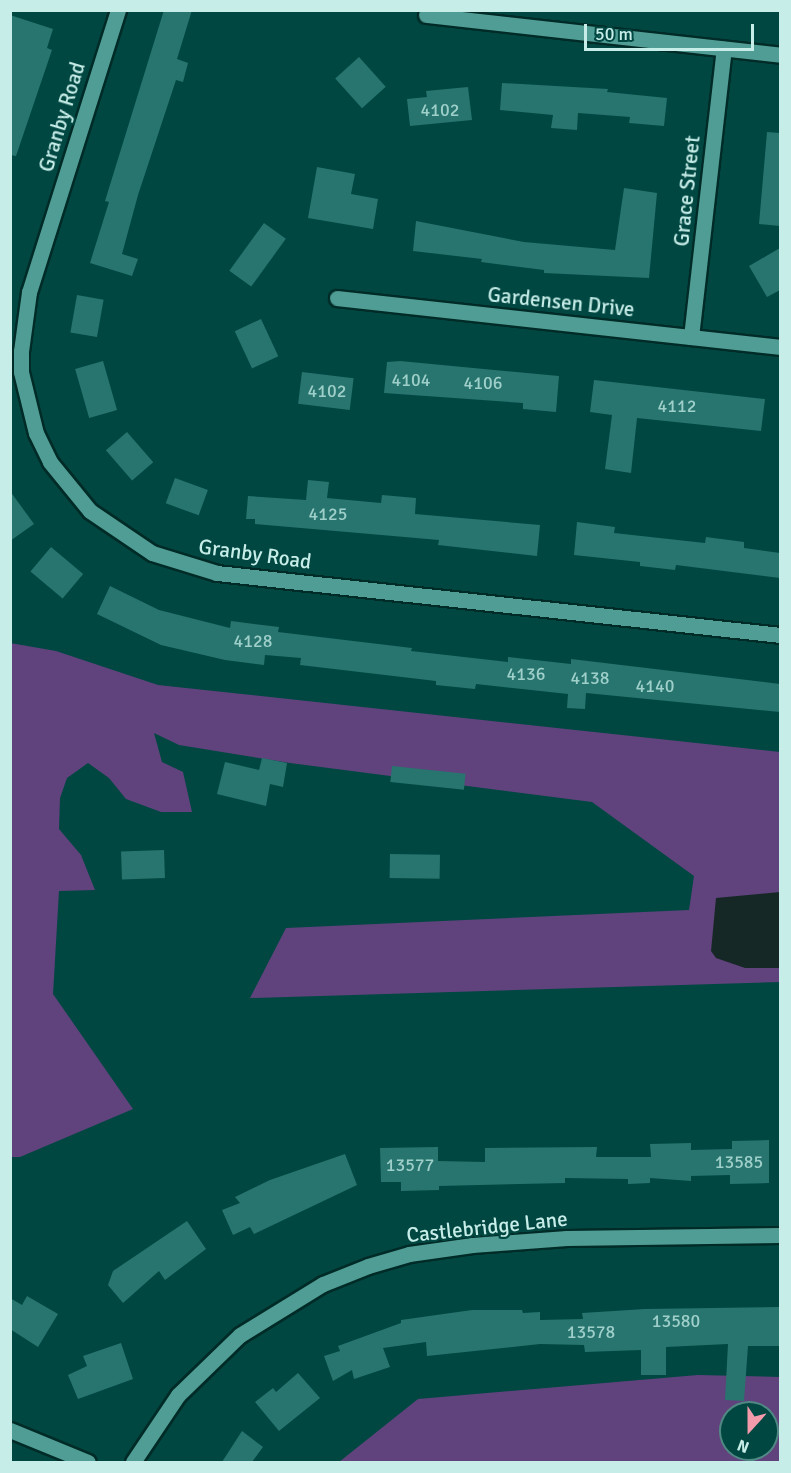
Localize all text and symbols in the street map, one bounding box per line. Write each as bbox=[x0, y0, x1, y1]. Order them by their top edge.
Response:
scale bar bbox=[587, 12, 756, 50]
text: 50 m bbox=[595, 23, 633, 45]
street label: Granby Road bbox=[33, 59, 91, 175]
house number: 4102 bbox=[421, 99, 459, 121]
street label: Grace Street bbox=[669, 134, 705, 248]
street label: Gardensen Drive bbox=[486, 282, 636, 322]
house number: 4104 bbox=[392, 369, 430, 391]
house number: 4106 bbox=[464, 372, 502, 394]
house number: 4102 bbox=[308, 380, 346, 402]
house number: 4112 bbox=[658, 395, 696, 417]
house number: 4125 bbox=[309, 503, 347, 525]
street label: Granby Road bbox=[197, 534, 313, 574]
house number: 4128 bbox=[234, 630, 272, 652]
house number: 4136 bbox=[507, 663, 545, 685]
house number: 4138 bbox=[571, 667, 609, 689]
house number: 4140 bbox=[636, 675, 674, 697]
house number: 13585 bbox=[715, 1151, 763, 1173]
house number: 13577 bbox=[386, 1154, 434, 1176]
street label: Castlebridge Lane bbox=[405, 1206, 569, 1248]
house number: 13580 bbox=[652, 1310, 700, 1332]
house number: 13578 bbox=[567, 1321, 615, 1343]
north arrow bbox=[719, 1401, 779, 1461]
text: N bbox=[734, 1435, 752, 1457]

